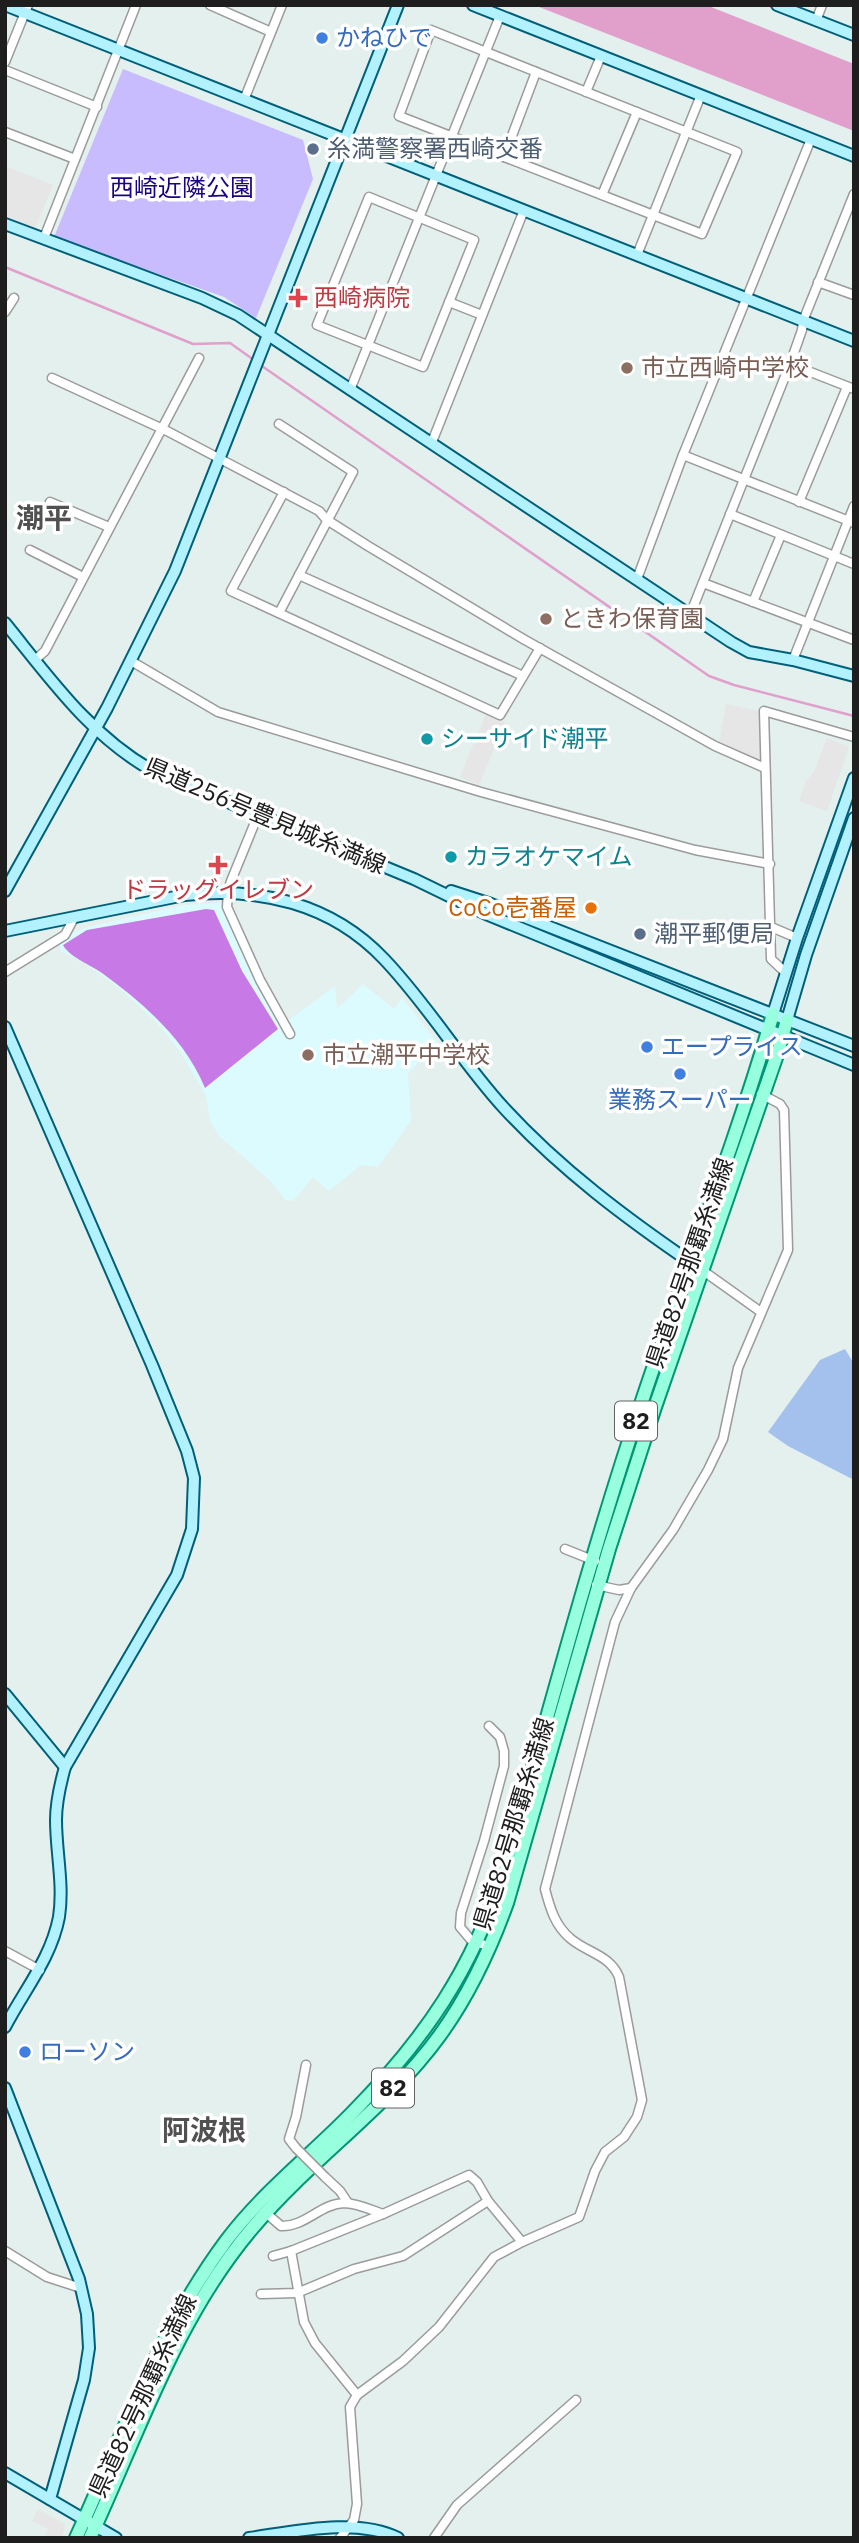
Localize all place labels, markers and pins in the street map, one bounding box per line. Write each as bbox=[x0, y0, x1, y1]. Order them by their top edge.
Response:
place label: かねひで bbox=[336, 21, 432, 53]
marker: かねひで bbox=[314, 30, 330, 46]
place label: 糸満警察署西崎交番 bbox=[327, 132, 543, 164]
marker: 糸満警察署西崎交番 bbox=[305, 141, 321, 157]
place label: 西崎病院 bbox=[314, 281, 410, 313]
marker: 西崎病院 bbox=[288, 288, 308, 308]
place label: 市立西崎中学校 bbox=[641, 351, 809, 383]
marker: 市立西崎中学校 bbox=[619, 360, 635, 376]
place label: ときわ保育園 bbox=[560, 602, 704, 634]
marker: ときわ保育園 bbox=[538, 611, 554, 627]
place label: シーサイド潮平 bbox=[441, 722, 609, 754]
marker: シーサイド潮平 bbox=[419, 731, 435, 747]
place label: カラオケマイム bbox=[465, 840, 633, 872]
marker: カラオケマイム bbox=[443, 849, 459, 865]
marker: ドラッグイレブン bbox=[210, 857, 226, 873]
place label: ドラッグイレブン bbox=[122, 873, 314, 905]
place label: CoCo壱番屋 bbox=[448, 891, 577, 923]
marker: CoCo壱番屋 bbox=[583, 900, 599, 916]
place label: 潮平郵便局 bbox=[654, 917, 774, 949]
marker: 潮平郵便局 bbox=[632, 926, 648, 942]
place label: エープライス bbox=[661, 1030, 803, 1062]
place label: 市立潮平中学校 bbox=[322, 1038, 490, 1070]
marker: エープライス bbox=[639, 1039, 655, 1055]
marker: 市立潮平中学校 bbox=[300, 1047, 316, 1063]
marker: 業務スーパー bbox=[672, 1066, 688, 1082]
place label: 業務スーパー bbox=[608, 1083, 752, 1115]
place label: ローソン bbox=[39, 2035, 135, 2067]
marker: ローソン bbox=[17, 2044, 33, 2060]

